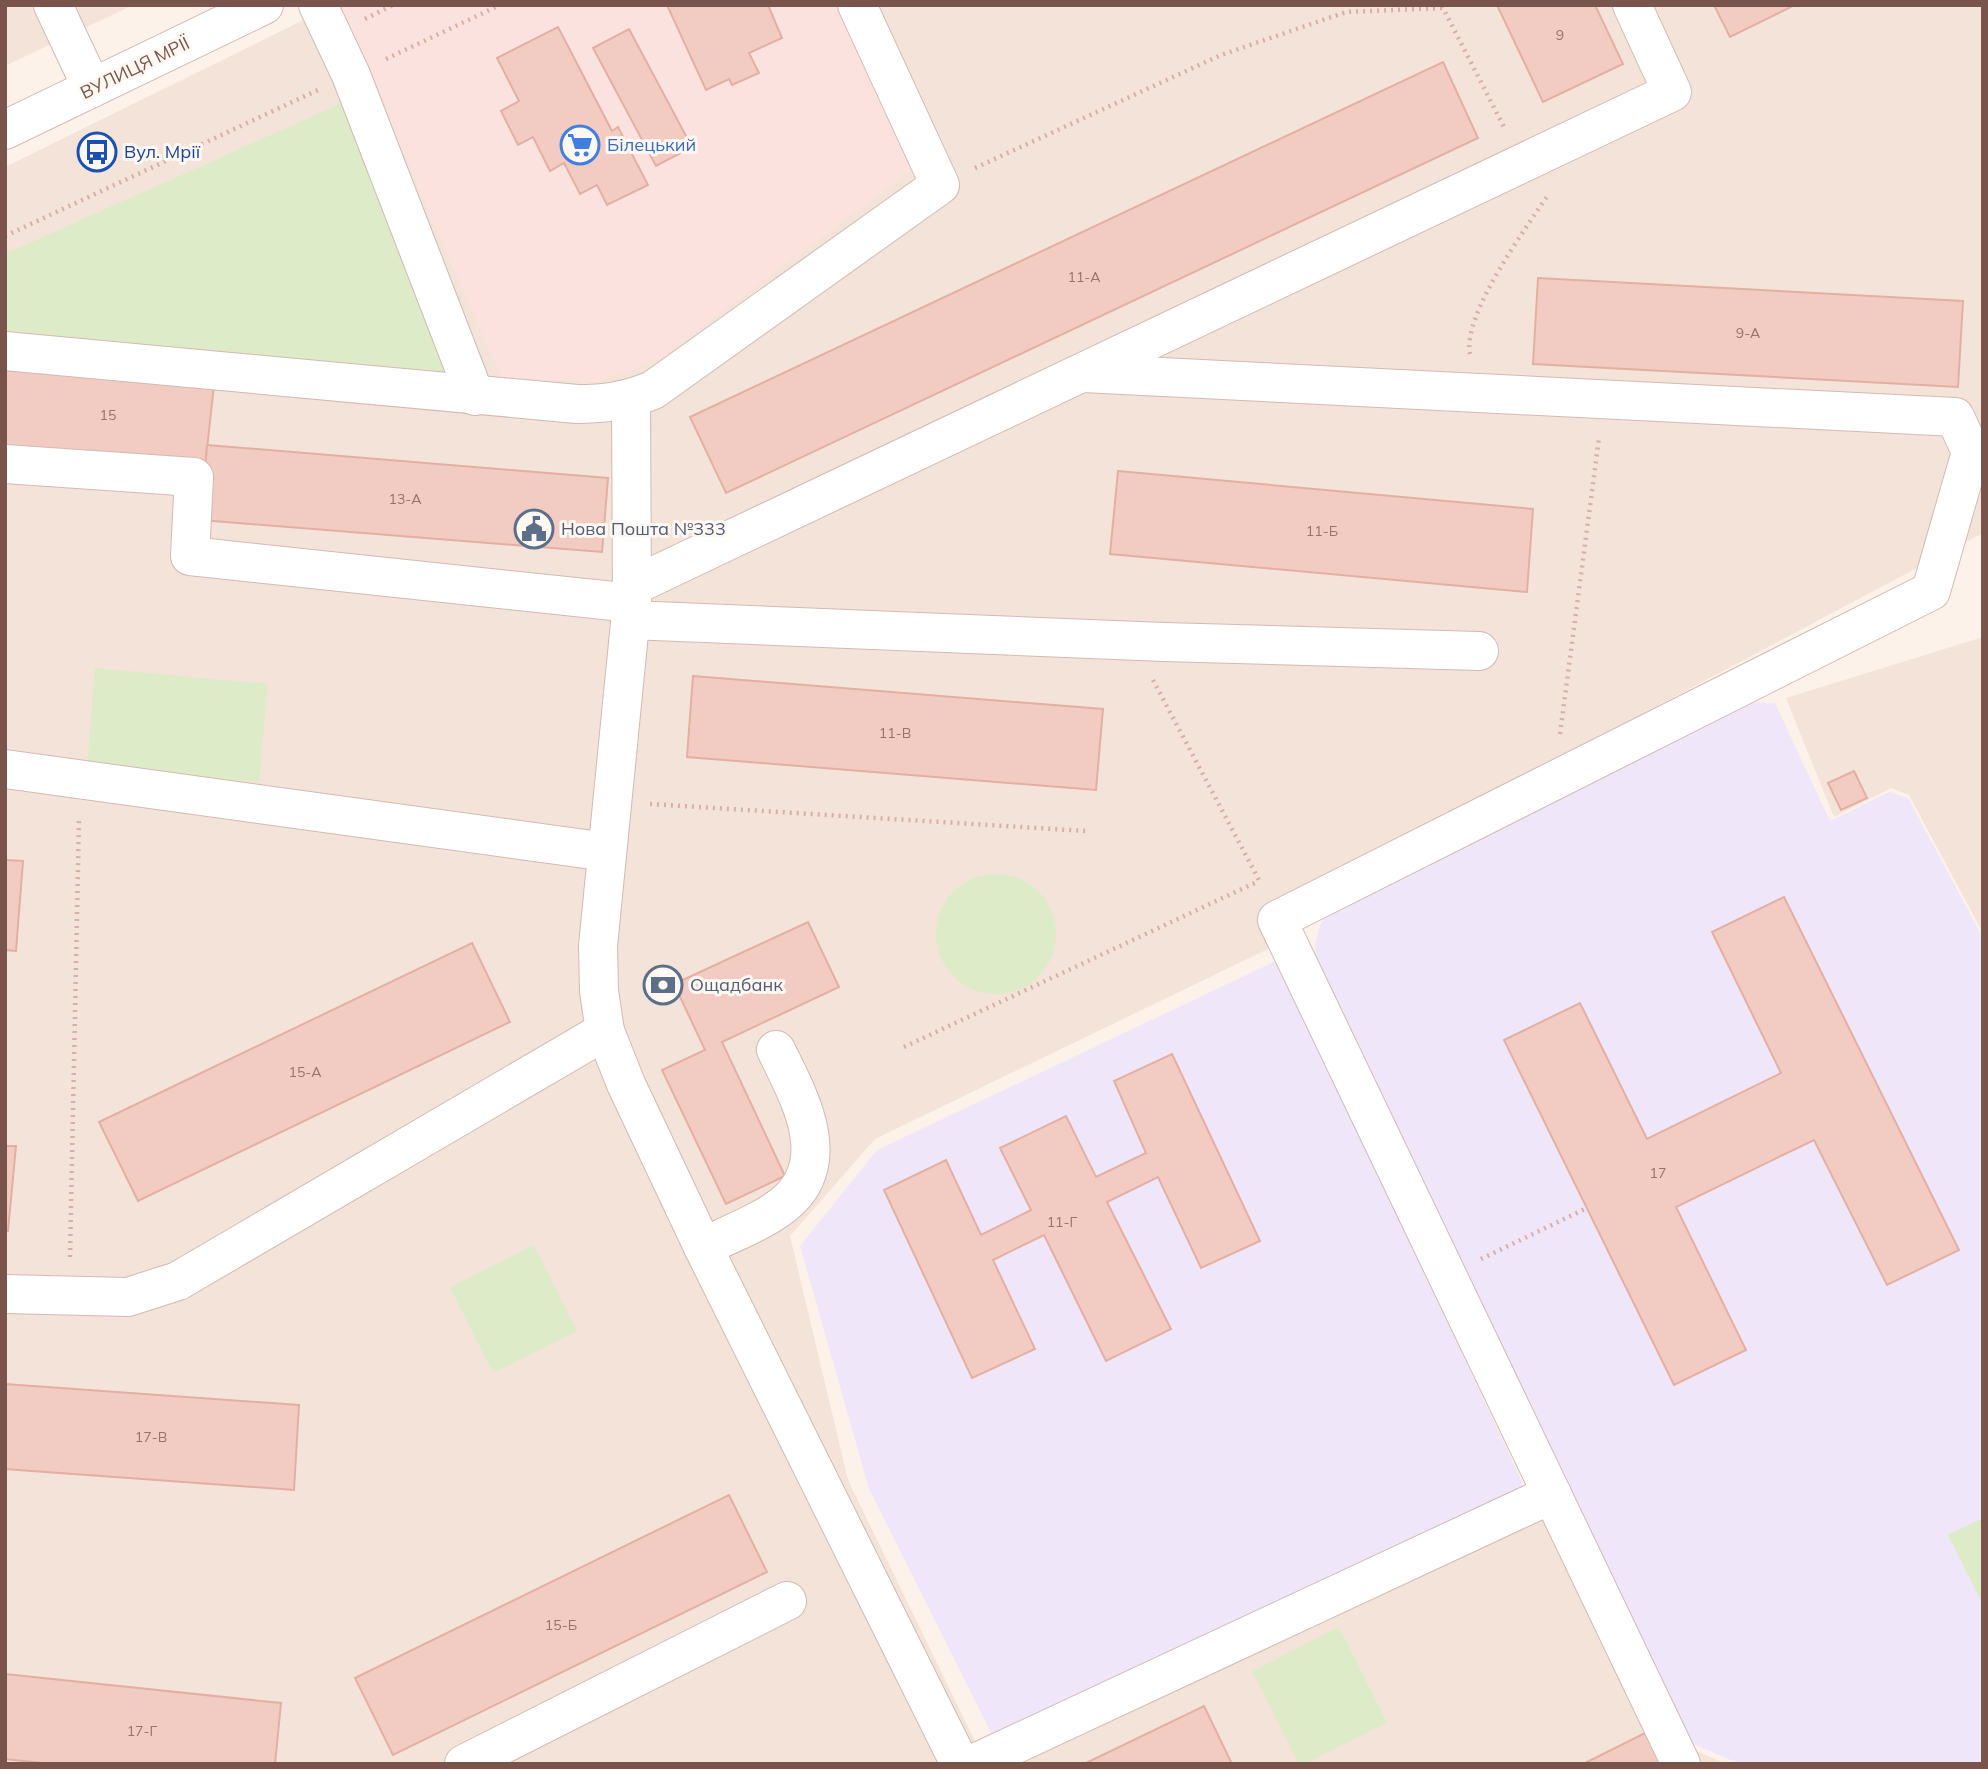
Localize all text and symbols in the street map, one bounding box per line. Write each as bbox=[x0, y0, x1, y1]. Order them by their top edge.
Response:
house number: 9 bbox=[1556, 26, 1564, 44]
street label: ВУЛИЦЯ МРІЇ bbox=[76, 31, 194, 104]
supermarket icon: Білецький bbox=[559, 124, 601, 166]
bus stop icon: Вул. Мрії bbox=[76, 131, 118, 173]
place label: Білецький bbox=[607, 133, 696, 156]
place label: Вул. Мрії bbox=[124, 140, 201, 163]
house number: 11-А bbox=[1068, 268, 1101, 286]
house number: 9-А bbox=[1736, 324, 1761, 342]
house number: 15 bbox=[100, 406, 116, 424]
house number: 13-А bbox=[389, 490, 422, 508]
public building icon: Нова Пошта №333 bbox=[513, 508, 555, 550]
place label: Нова Пошта №333 bbox=[561, 517, 726, 540]
house number: 11-Б bbox=[1306, 522, 1338, 540]
house number: 11-В bbox=[879, 724, 911, 742]
bank icon: Ощадбанк bbox=[642, 964, 684, 1006]
place label: Ощадбанк bbox=[690, 973, 783, 996]
house number: 15-А bbox=[289, 1063, 322, 1081]
house number: 17 bbox=[1650, 1164, 1666, 1182]
house number: 11-Г bbox=[1047, 1213, 1078, 1231]
house number: 17-В bbox=[135, 1428, 167, 1446]
house number: 15-Б bbox=[545, 1616, 577, 1634]
house number: 17-Г bbox=[127, 1722, 158, 1740]

